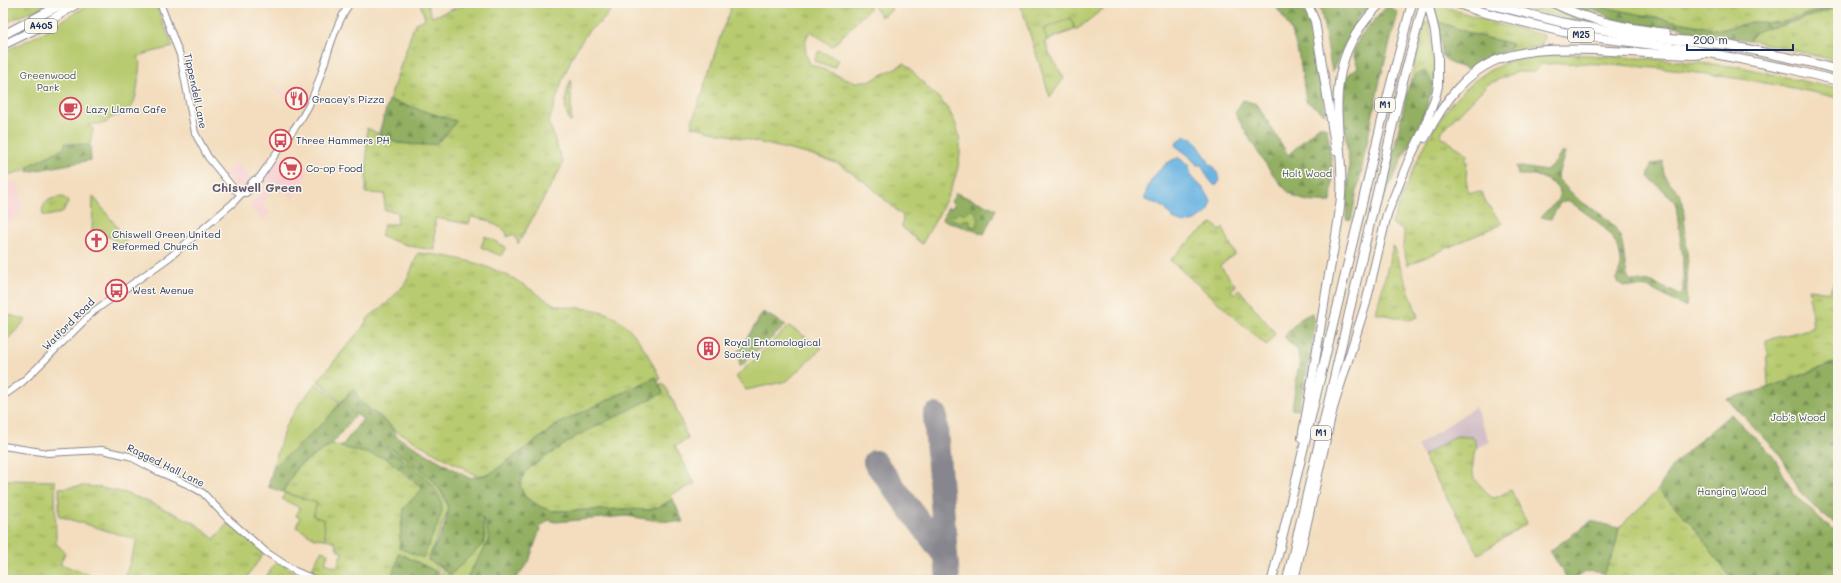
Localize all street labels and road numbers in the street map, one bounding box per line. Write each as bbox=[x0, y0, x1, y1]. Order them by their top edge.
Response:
road number: A405 bbox=[25, 19, 57, 33]
road number: M25 bbox=[1568, 28, 1594, 42]
street label: Tippendell Lane bbox=[181, 52, 211, 130]
road number: M1 bbox=[1375, 98, 1395, 112]
street label: Watford Road bbox=[39, 295, 97, 353]
road number: M1 bbox=[1311, 426, 1331, 440]
street label: Ragged Hall Lane bbox=[125, 440, 207, 490]

